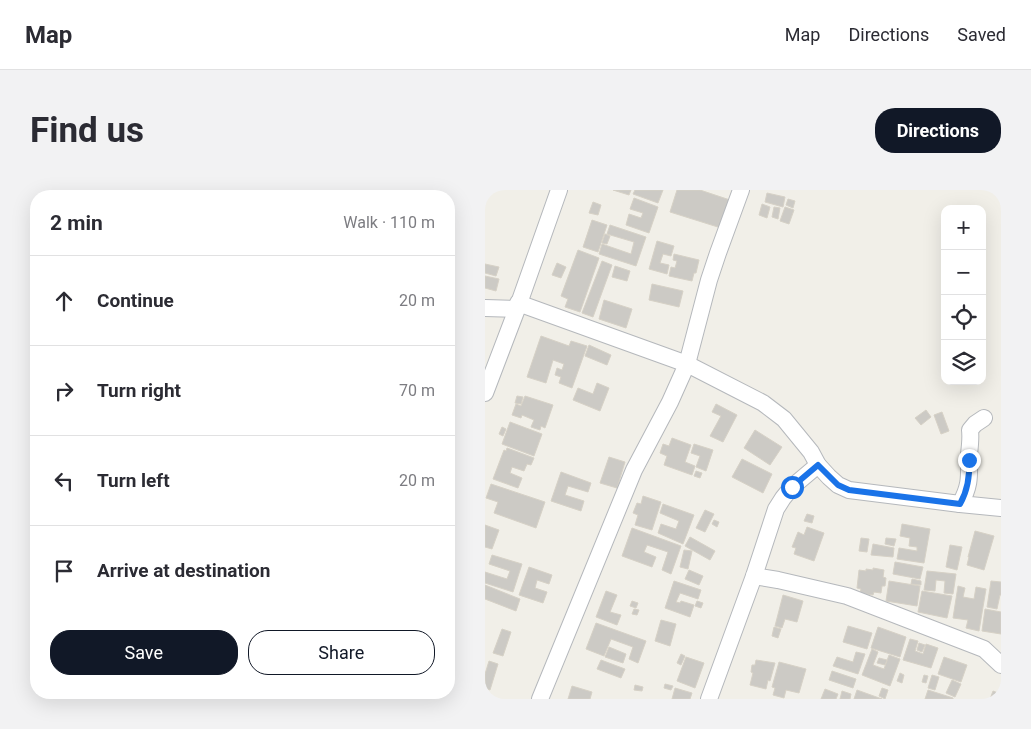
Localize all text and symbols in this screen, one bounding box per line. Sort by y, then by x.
text: Map [25,21,72,49]
text: Map [785,24,820,45]
text: Directions [848,24,929,45]
text: Saved [957,24,1006,45]
button: Directions [875,108,1001,153]
text: Find us [30,110,144,151]
map controls [941,205,986,385]
button: + [941,205,986,250]
text: 2 min [50,211,103,235]
text: Walk · 110 m [343,213,435,232]
button: − [941,250,986,295]
icon: ahead [50,287,78,315]
text: Continue [97,289,174,312]
text: 20 m [399,291,435,310]
button: locate [941,295,986,340]
button: layers [941,340,986,385]
icon: right [50,377,78,405]
text: Turn right [97,379,181,402]
text: 70 m [399,381,435,400]
route end [958,449,981,472]
icon: left [50,467,78,495]
text: Turn left [97,469,170,492]
text: 20 m [399,471,435,490]
route start [781,476,804,499]
icon: arrive [50,557,78,585]
text: Arrive at destination [97,559,270,582]
button: Save [50,630,238,675]
button: Share [248,630,435,675]

